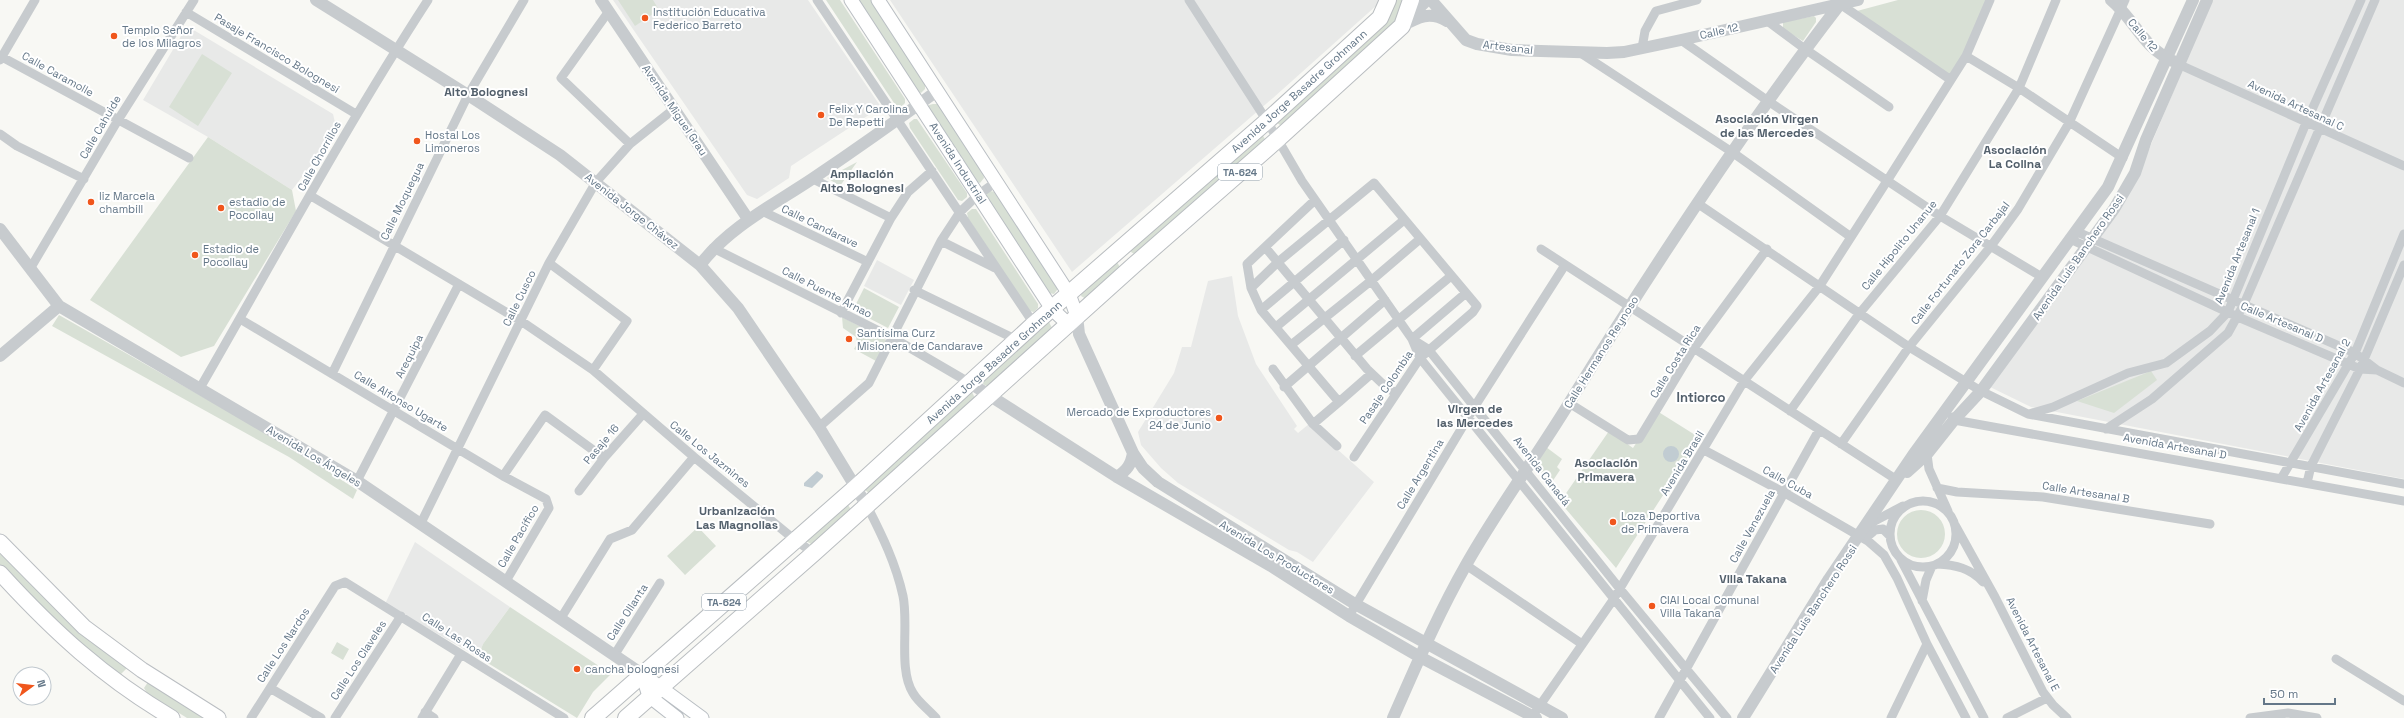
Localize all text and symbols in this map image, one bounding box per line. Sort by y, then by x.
place label: Institución Educativa Federico Barreto [653,5,766,32]
street label: Pasaje Francisco Bolognesi [212,10,342,96]
marker: Institución Educativa Federico Barreto [640,13,650,23]
street label: Calle 12 [2125,15,2161,55]
street label: Calle 12 [1698,20,1740,42]
place label: Templo Señor de los Milagros [122,23,201,50]
street label: Avenida Jorge Basadre Grohmann [1228,26,1370,156]
marker: Templo Señor de los Milagros [109,31,119,41]
street label: Artesanal [1482,37,1534,57]
street label: Calle Caramolle [20,48,96,100]
street label: Avenida Miguel Grau [639,62,711,158]
street label: Avenida Artesanal C [2246,77,2346,133]
district label: Alto Bolognesi [444,84,528,100]
street label: Calle Cahuide [76,93,124,161]
place label: Felix Y Carolina De Repetti [829,102,909,129]
marker: Felix Y Carolina De Repetti [816,110,826,120]
district label: Asociación Virgen de las Mercedes [1715,111,1819,141]
street label: Calle Chorrillos [294,118,344,193]
street label: Avenida Industrial [926,120,990,206]
place label: Hostal Los Limoneros [425,128,480,155]
marker: Hostal Los Limoneros [412,136,422,146]
district label: Asociación La Colina [1983,142,2047,172]
street label: Calle Moquegua [377,159,427,242]
road number: TA-624 [1218,164,1262,180]
district label: Ampliación Alto Bolognesi [820,166,904,196]
street label: Avenida Jorge Chávez [582,170,682,252]
place label: liz Marcela chambill [99,189,156,216]
street label: Avenida Luis Banchero Rossi [2029,191,2127,323]
place label: estadio de Pocollay [229,195,285,222]
marker: liz Marcela chambill [86,197,96,207]
street label: Calle Hipolito Unanue [1858,197,1940,293]
street label: Calle Fortunato Zora Carbajal [1907,199,2013,327]
street label: Calle Candarave [779,201,861,251]
marker: estadio de Pocollay [216,203,226,213]
street label: Avenida Artesanal 1 [2211,206,2263,306]
place label: Estadio de Pocollay [203,242,259,269]
marker: Estadio de Pocollay [190,250,200,260]
street label: Calle Puente Arnao [780,263,875,321]
street label: Calle Cusco [499,267,539,329]
street label: Calle Hermanos Reynoso [1561,293,1642,411]
street label: Avenida Jorge Basadre Grohmann [923,297,1065,427]
street label: Calle Artesanal D [2239,298,2325,346]
street label: Calle Costa Rica [1647,321,1704,400]
place label: Santísima Curz Misionera de Candarave [857,326,983,353]
street label: Arequipa [392,331,426,380]
marker: Santísima Curz Misionera de Candarave [844,334,854,344]
street label: Avenida Artesanal 2 [2291,336,2354,434]
street label: Pasaje Colombia [1356,347,1416,426]
street label: Calle Alfonso Ugarte [351,367,451,435]
district label: Intiorco [1676,389,1726,406]
district label: Virgen de las Mercedes [1437,401,1513,431]
place label: Mercado de Exproductores 24 de Junio [1066,405,1211,432]
marker: Mercado de Exproductores 24 de Junio [1214,413,1224,423]
street label: Calle Los Jazmines [667,417,753,491]
street label: Pasaje 16 [580,421,622,467]
street label: Avenida Los Ángeles [264,422,364,490]
street label: Avenida Brasil [1657,428,1707,498]
street label: Avenida Artesanal D [2122,430,2228,462]
street label: Avenida Canadá [1511,433,1574,509]
street label: Calle Argentina [1393,436,1447,512]
district label: Asociación Primavera [1574,455,1638,485]
street label: Calle Cuba [1760,462,1816,502]
street label: Calle Artesanal B [2041,478,2131,506]
street label: Calle Venezuela [1726,486,1778,565]
street label: Calle Pacífico [494,502,542,570]
district label: Urbanización Las Magnolias [696,503,778,533]
place label: Loza Deportiva de Primavera [1621,509,1701,536]
street label: Avenida Los Productores [1217,517,1337,597]
marker: Loza Deportiva de Primavera [1608,517,1618,527]
street label: Avenida Luis Banchero Rossi [1766,542,1860,676]
district label: Villa Takana [1719,571,1787,587]
street label: Calle Ollanta [603,580,651,643]
place label: CIAI Local Comunal Villa Takana [1660,593,1759,620]
road number: TA-624 [702,594,746,610]
street label: Avenida Artesanal E [2003,595,2063,693]
marker: CIAI Local Comunal Villa Takana [1647,601,1657,611]
street label: Calle Los Nardos [254,605,313,685]
street label: Calle Las Rosas [419,609,495,665]
street label: Calle Los Claveles [327,617,389,703]
place label: cancha bolognesi [585,662,680,676]
marker: cancha bolognesi [572,664,582,674]
north arrow [12,666,52,706]
text: N [34,678,49,689]
scale bar [2264,680,2335,706]
text: 50 m [2270,686,2298,702]

